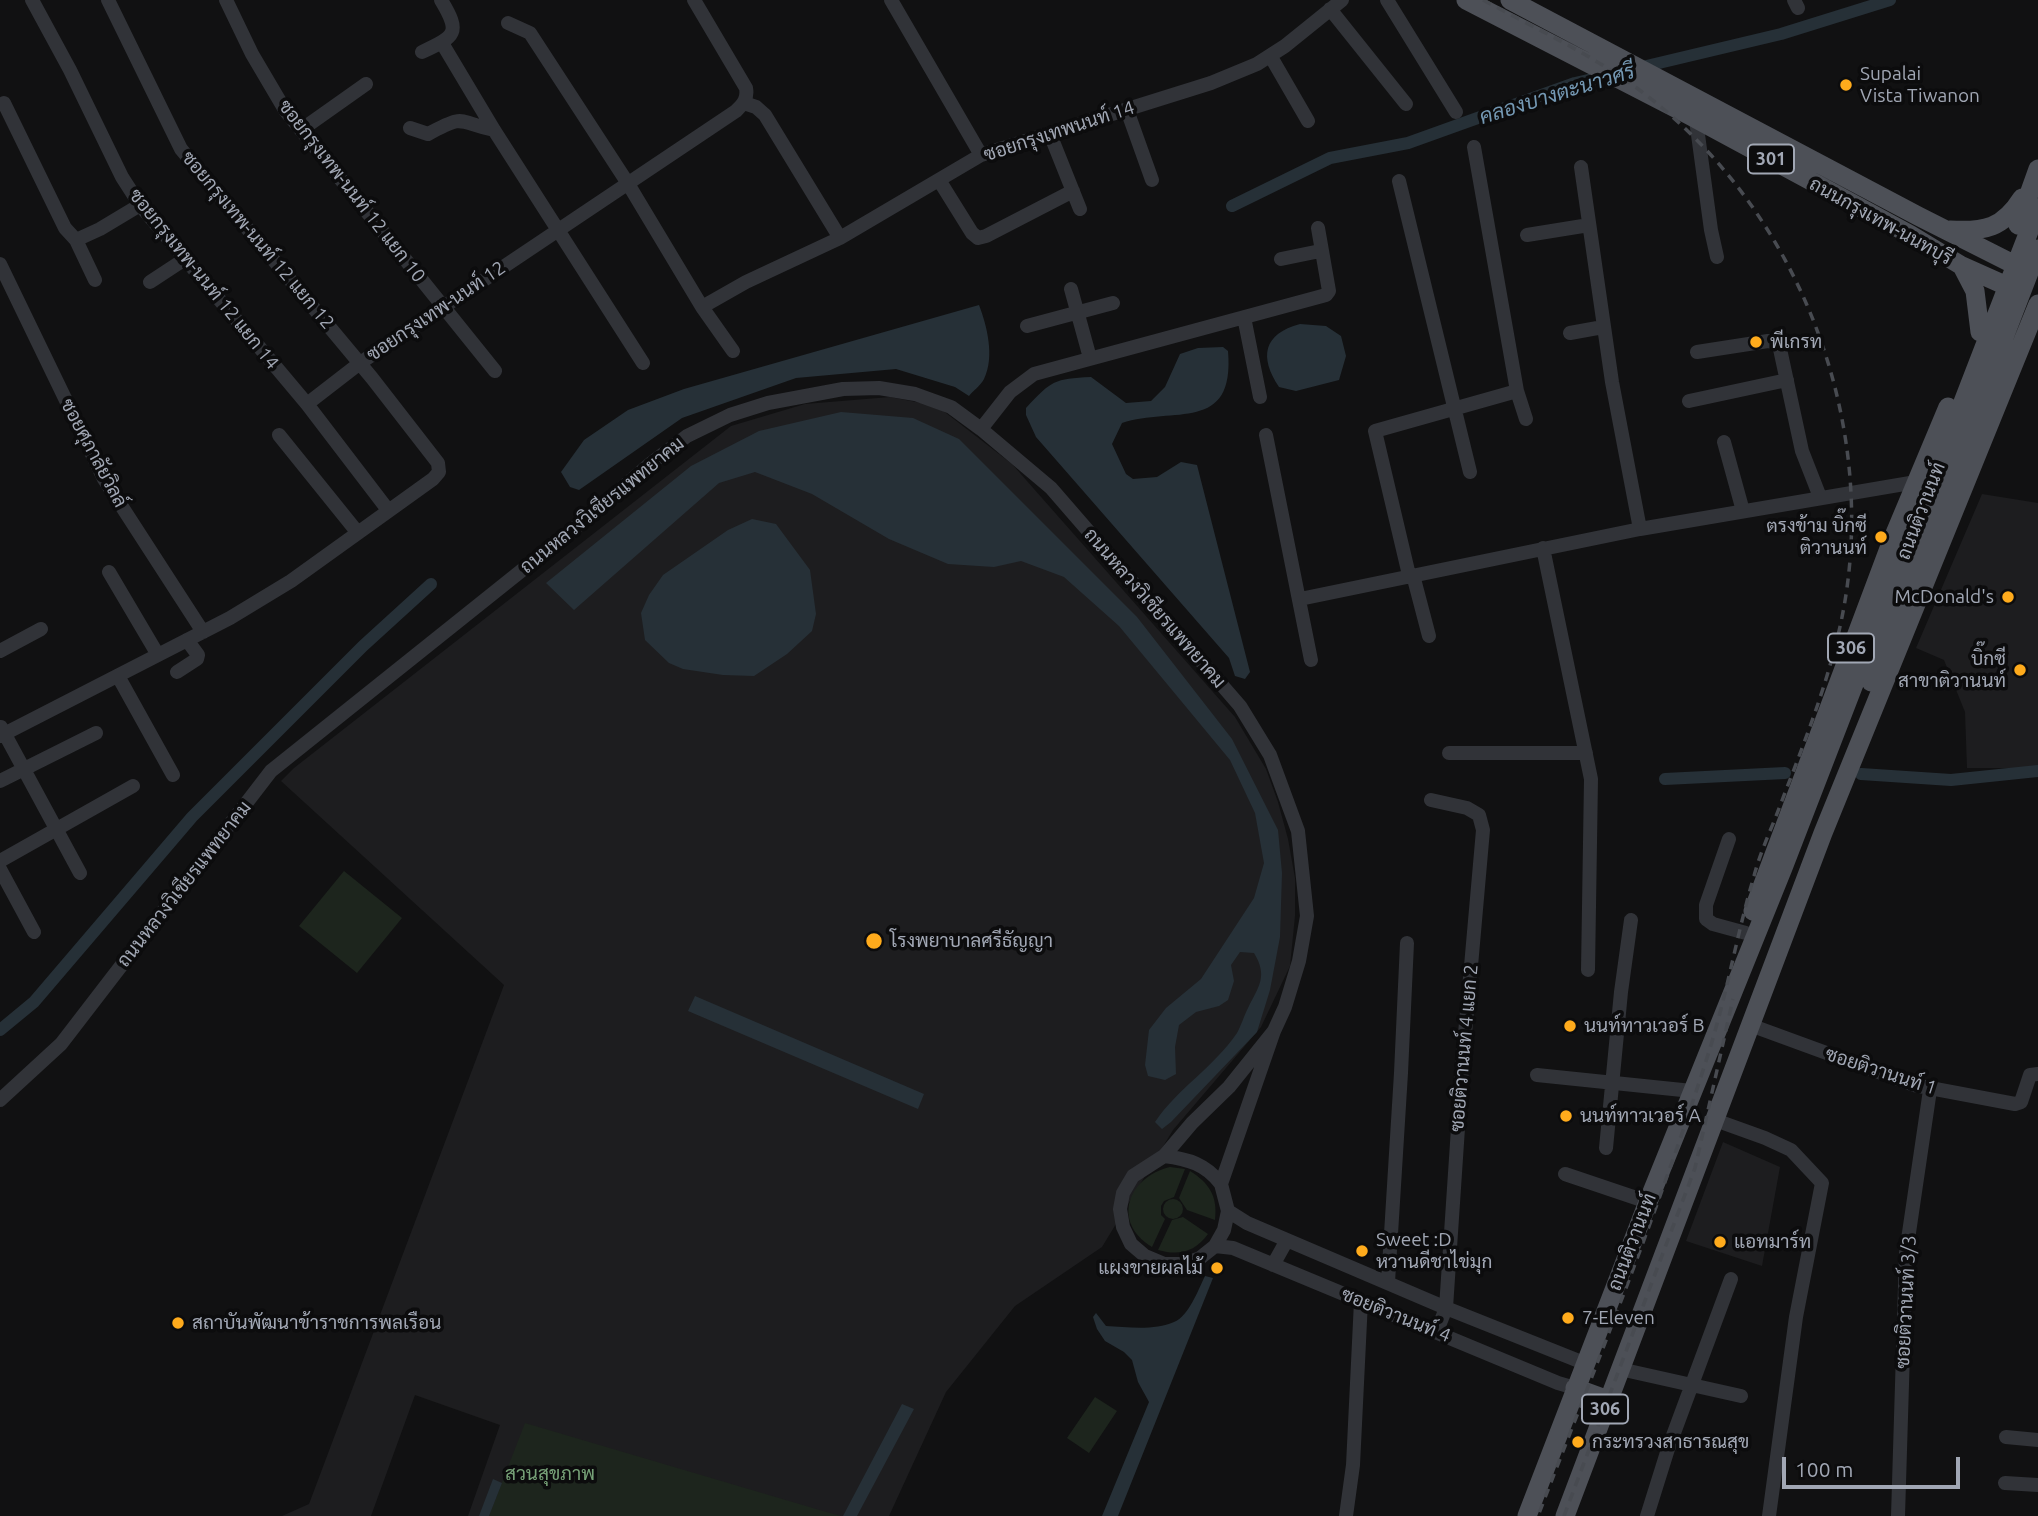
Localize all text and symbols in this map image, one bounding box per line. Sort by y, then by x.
water label: คลองบางตะนาวศรี [1476,58,1638,130]
place label: Supalai Vista Tiwanon [1860,63,1980,107]
marker: Supalai Vista Tiwanon [1838,77,1854,93]
street label: ซอยกรุงเทพ-นนท์ 12 แยก 10 [274,95,430,287]
street label: ซอยกรุงเทพนนท์ 14 [981,96,1137,166]
road number: 301 [1748,144,1794,174]
street label: ซอยกรุงเทพ-นนท์ 12 แยก 12 [177,146,339,334]
street label: ถนนกรุงเทพ-นนทบุรี [1806,172,1956,270]
street label: ซอยกรุงเทพ-นนท์ 12 แยก 14 [124,184,284,374]
street label: ซอยกรุงเทพ-นนท์ 12 [362,256,510,366]
place label: พีเกรท [1770,331,1822,353]
marker: พีเกรท [1748,334,1764,350]
street label: ซอยศุภาลัยวิลล์ [56,395,132,511]
street label: ถนนหลวงวิเชียรแพทยาคม [515,432,689,578]
street label: ถนนติวานนท์ [1892,459,1950,563]
place label: ตรงข้าม บิ๊กซี ติวานนท์ [1766,515,1867,559]
street label: ถนนหลวงวิเชียรแพทยาคม [1079,523,1231,693]
marker: ตรงข้าม บิ๊กซี ติวานนท์ [1873,529,1889,545]
place label: McDonald's [1895,586,1994,608]
marker: McDonald's [2000,589,2016,605]
road number: 306 [1828,634,1874,662]
place label: บิ๊กซี สาขาติวานนท์ [1898,648,2006,692]
marker: บิ๊กซี สาขาติวานนท์ [2012,662,2028,678]
street label: ถนนหลวงวิเชียรแพทยาคม [112,796,256,972]
place label: โรงพยาบาลศรีธัญญา [890,930,1053,952]
marker: โรงพยาบาลศรีธัญญา [864,931,884,951]
street label: ซอยติวานนท์ 4 แยก 2 [1445,963,1483,1133]
place label: นนท์ทาวเวอร์ B [1584,1015,1704,1037]
marker: นนท์ทาวเวอร์ B [1562,1018,1578,1034]
street label: ซอยติวานนท์ 1 [1822,1042,1940,1100]
place label: นนท์ทาวเวอร์ A [1580,1105,1701,1127]
marker: นนท์ทาวเวอร์ A [1558,1108,1574,1124]
street label: ถนนติวานนท์ [1603,1190,1661,1294]
place label: Sweet :D หวานดีชาไข่มุก [1376,1229,1492,1273]
place label: แอทมาร์ท [1734,1231,1811,1253]
marker: แอทมาร์ท [1712,1234,1728,1250]
street label: ซอยติวานนท์ 3/3 [1891,1235,1921,1369]
marker: Sweet :D หวานดีชาไข่มุก [1354,1243,1370,1259]
place label: แผงขายผลไม้ [1098,1257,1203,1279]
marker: แผงขายผลไม้ [1209,1260,1225,1276]
street label: ซอยติวานนท์ 4 [1338,1283,1454,1347]
place label: 7-Eleven [1582,1307,1655,1329]
marker: 7-Eleven [1560,1310,1576,1326]
place label: สถาบันพัฒนาข้าราชการพลเรือน [192,1312,441,1334]
marker: สถาบันพัฒนาข้าราชการพลเรือน [170,1315,186,1331]
road number: 306 [1582,1394,1628,1424]
place label: กระทรวงสาธารณสุข [1592,1431,1749,1453]
marker: กระทรวงสาธารณสุข [1570,1434,1586,1450]
scale bar [1786,1442,1965,1486]
text: 100 m [1795,1457,1853,1481]
park label: สวนสุขภาพ [505,1463,595,1485]

